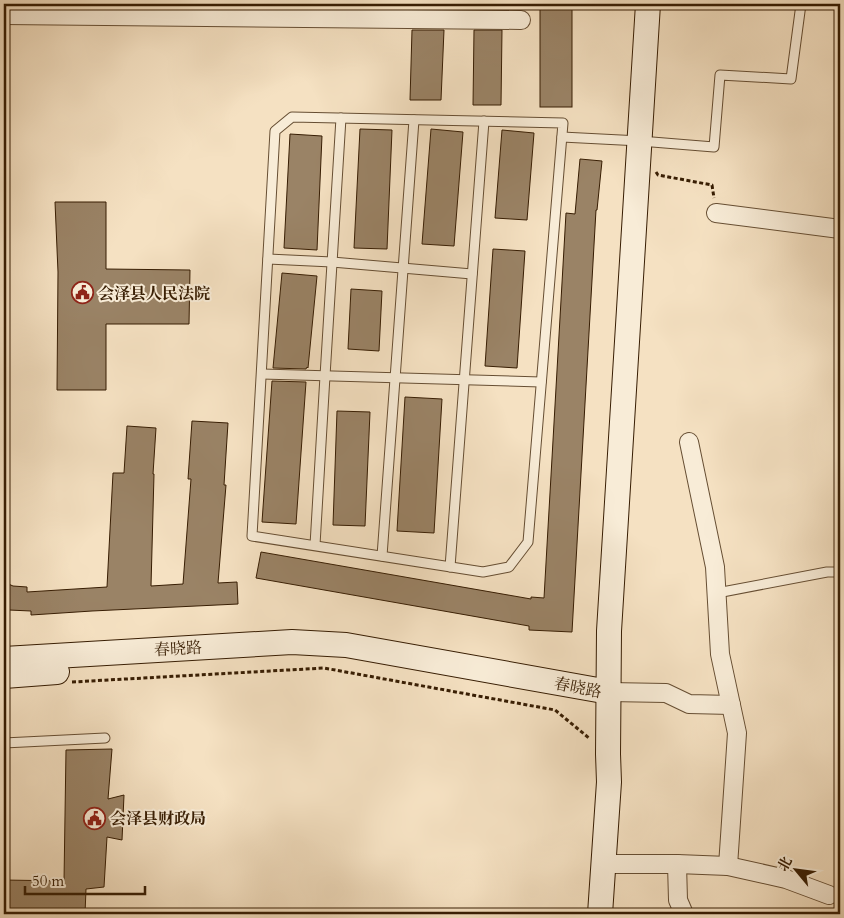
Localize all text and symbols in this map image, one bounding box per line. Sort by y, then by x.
public building icon: 会泽县人民法院 [70,281,94,305]
place label: 会泽县人民法院 [98,283,210,305]
street label: 春晓路 [154,637,203,661]
street label: 春晓路 [552,673,603,703]
public building icon: 会泽县财政局 [82,806,106,830]
place label: 会泽县财政局 [110,808,206,830]
north arrow [772,846,822,896]
text: 北 [773,853,797,875]
scale bar [25,863,145,895]
text: 50 m [32,871,64,891]

